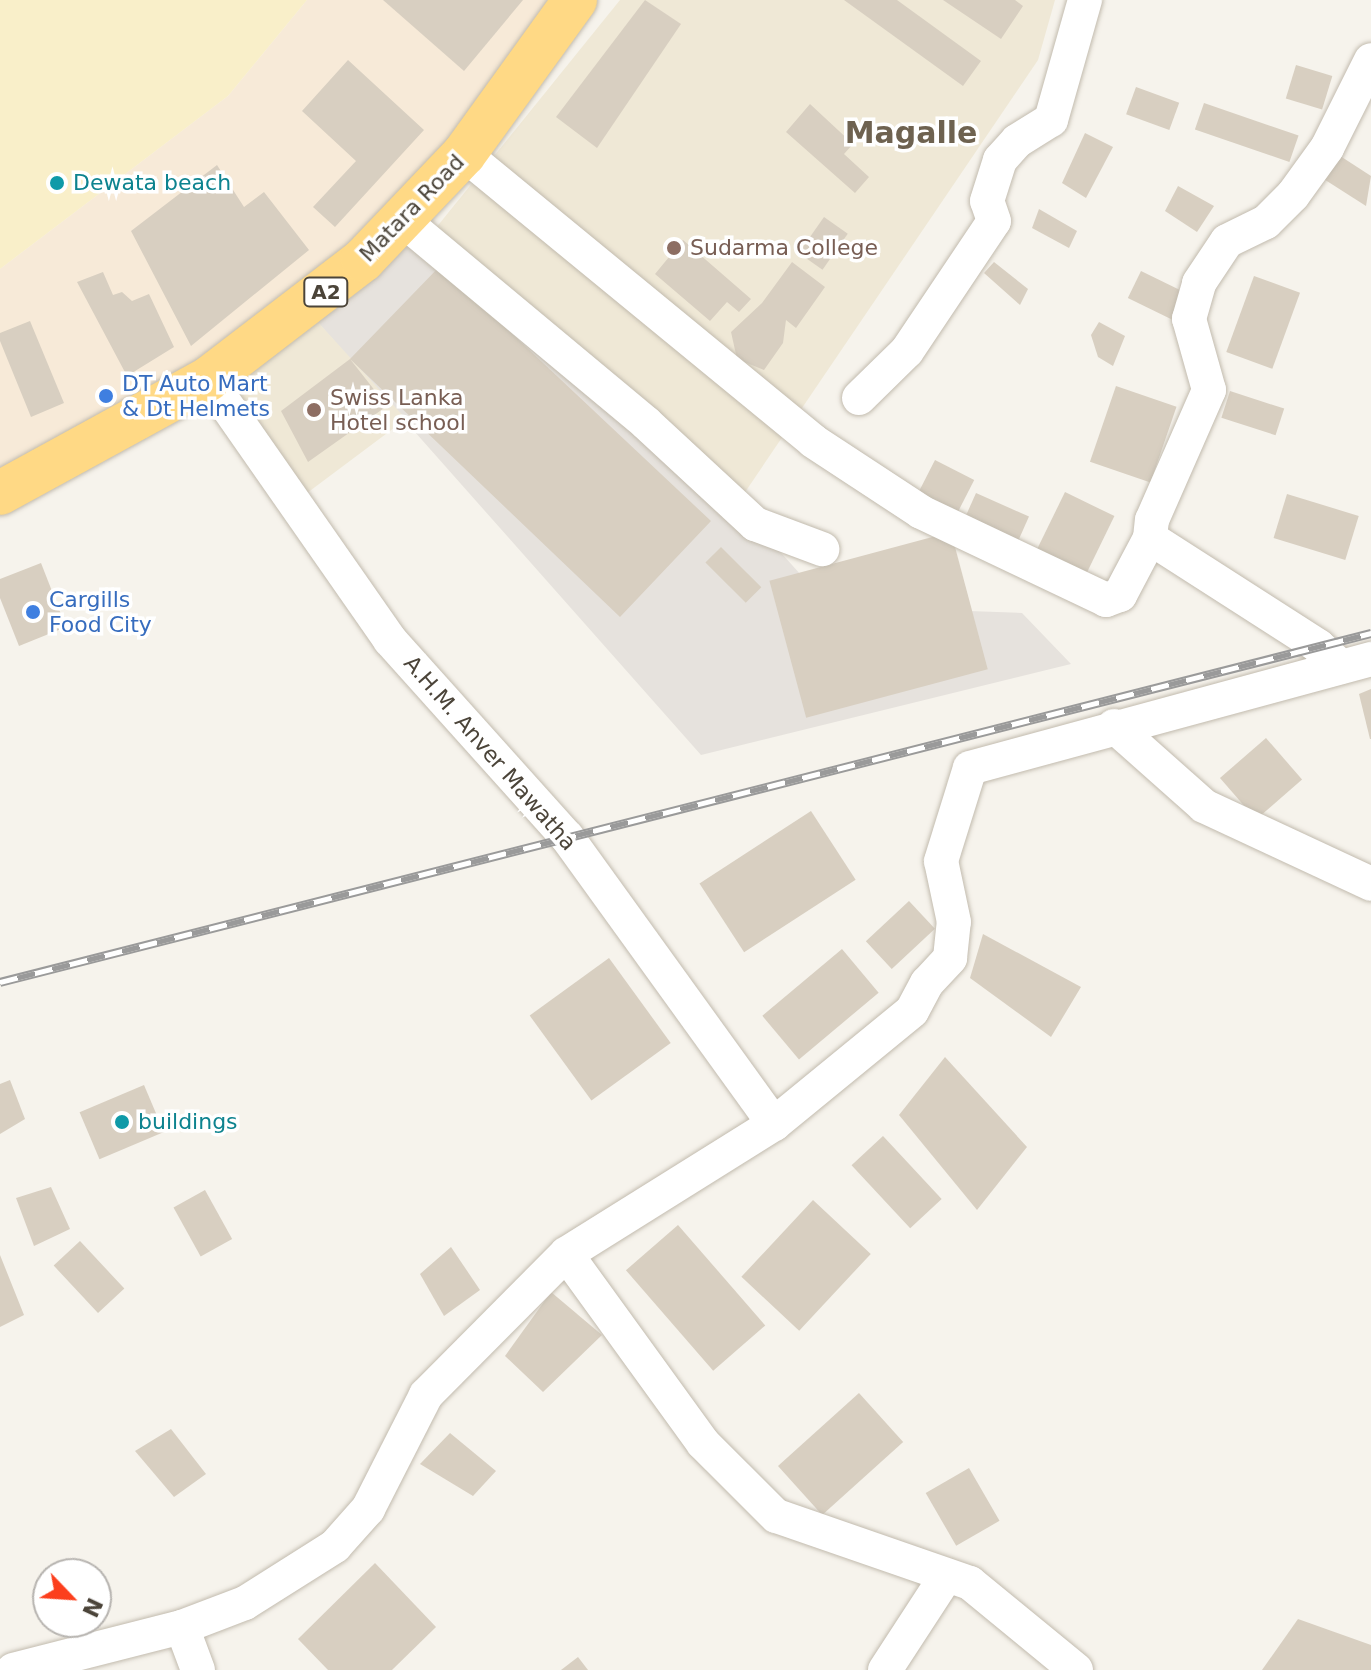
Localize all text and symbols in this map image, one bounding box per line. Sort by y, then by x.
district label: Magalle [845,115,977,151]
street label: Matara Road [354,149,470,267]
place label: Dewata beach [73,170,231,196]
marker: Dewata beach [48,174,66,192]
place label: Sudarma College [690,235,878,261]
marker: Sudarma College [665,239,683,257]
road number: A2 [302,276,350,308]
place label: DT Auto Mart & Dt Helmets [122,370,270,422]
place label: Swiss Lanka Hotel school [330,384,466,436]
marker: DT Auto Mart & Dt Helmets [97,387,115,405]
marker: Swiss Lanka Hotel school [305,401,323,419]
place label: Cargills Food City [49,586,152,638]
marker: Cargills Food City [24,603,42,621]
street label: A.H.M. Anver Mawatha [398,650,582,856]
place label: buildings [138,1109,238,1135]
marker: buildings [113,1113,131,1131]
north arrow [32,1558,112,1638]
text: N [77,1594,108,1621]

